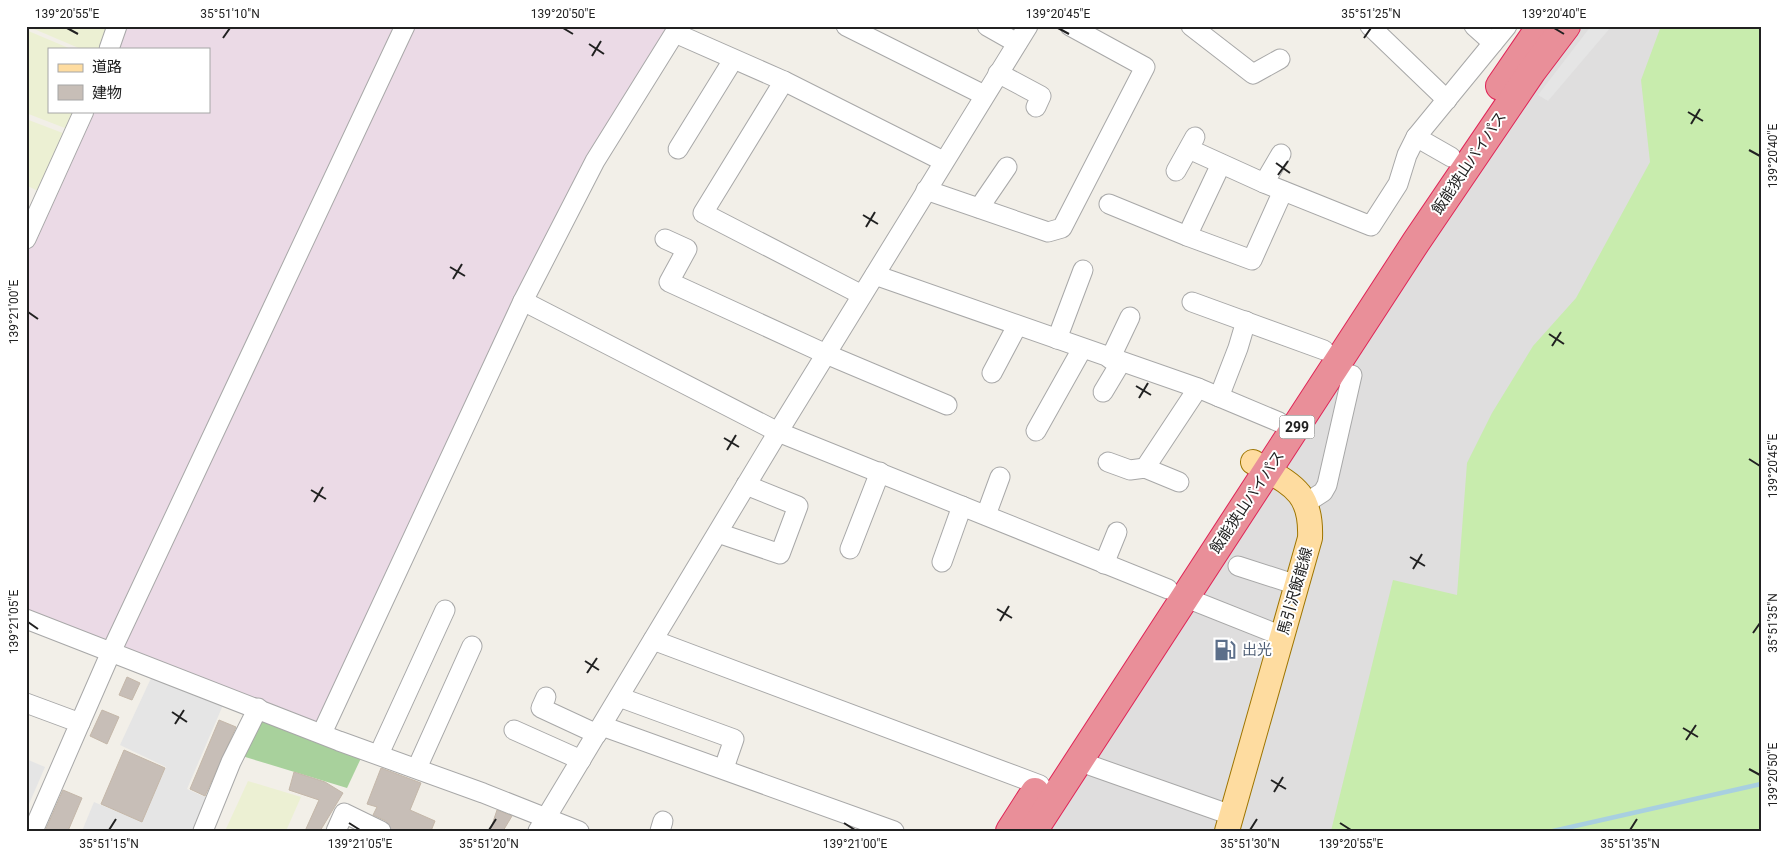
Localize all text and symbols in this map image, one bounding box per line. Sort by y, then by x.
text: 139°20'55"E [35,7,99,21]
text: 35°51'10"N [200,7,260,21]
text: 139°20'50"E [531,7,595,21]
text: 139°20'45"E [1026,7,1090,21]
text: 35°51'25"N [1341,7,1401,21]
text: 139°20'40"E [1522,7,1586,21]
legend [48,48,210,112]
text: 道路 [92,58,122,76]
text: 建物 [92,84,122,102]
street label: 飯能狭山バイパス [1428,108,1510,218]
text: 139°20'40"E [1766,124,1780,188]
text: 139°21'00"E [7,280,21,344]
road number: 299 [1280,416,1314,438]
text: 139°20'45"E [1766,434,1780,498]
street label: 飯能狭山バイパス [1206,447,1288,557]
street label: 馬引沢飯能線 [1274,545,1316,637]
text: 139°21'05"E [7,590,21,654]
text: 35°51'35"N [1766,593,1780,653]
fuel station icon: 出光 [1212,637,1238,663]
place label: 出光 [1242,641,1272,659]
text: 139°20'50"E [1766,743,1780,807]
text: 35°51'15"N [79,837,139,851]
text: 139°21'05"E [328,837,392,851]
text: 35°51'20"N [459,837,519,851]
text: 139°21'00"E [823,837,887,851]
text: 35°51'30"N [1220,837,1280,851]
text: 139°20'55"E [1319,837,1383,851]
text: 35°51'35"N [1600,837,1660,851]

